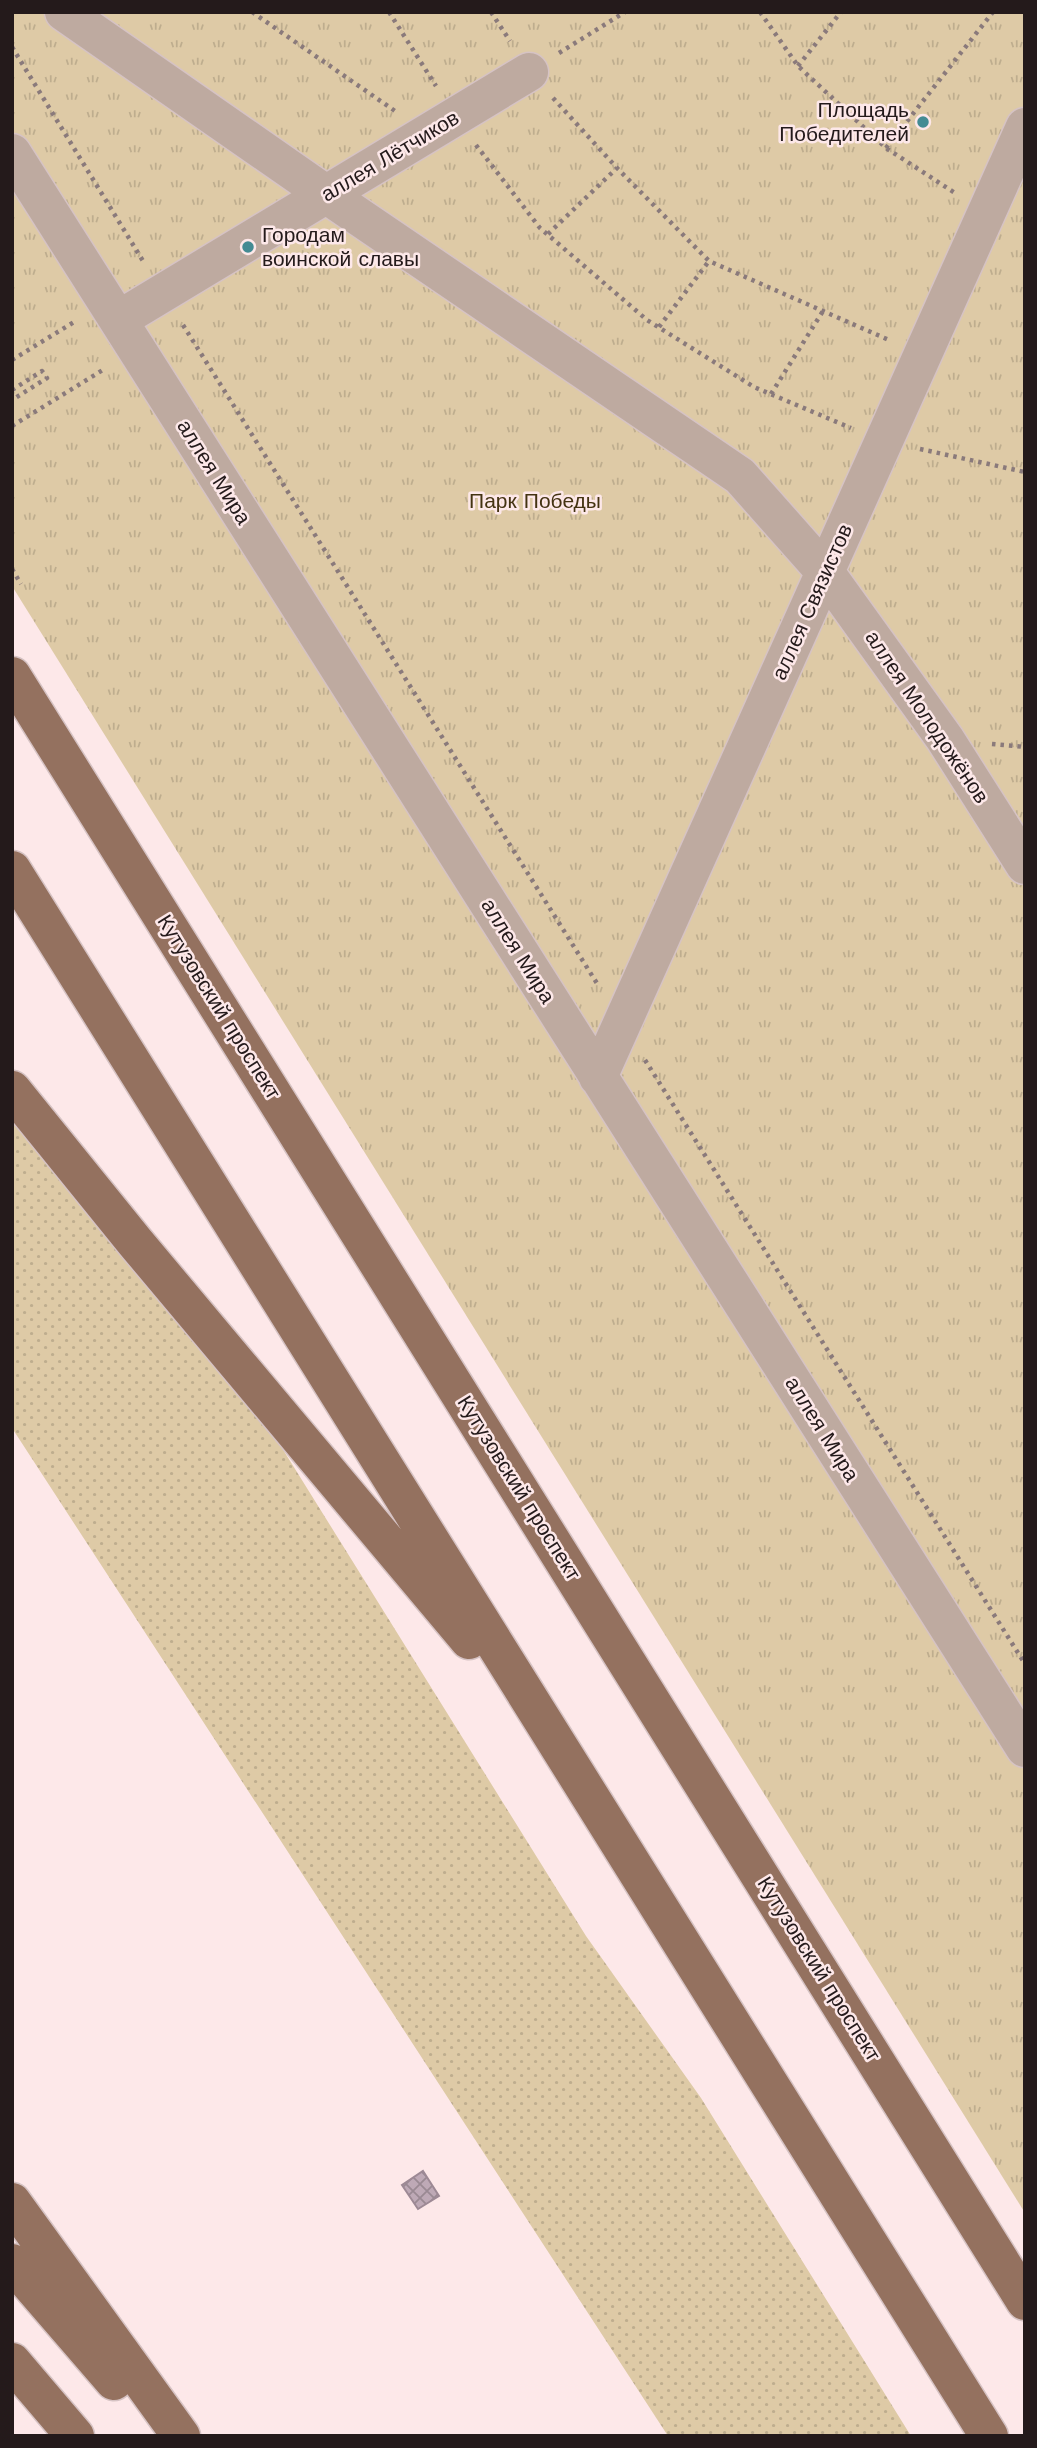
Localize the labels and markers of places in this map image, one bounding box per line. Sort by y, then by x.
place label: Площадь Победителей [779,97,909,146]
marker: Площадь Победителей [915,114,931,130]
place label: Городам воинской славы [262,222,419,271]
marker: Городам воинской славы [240,239,256,255]

